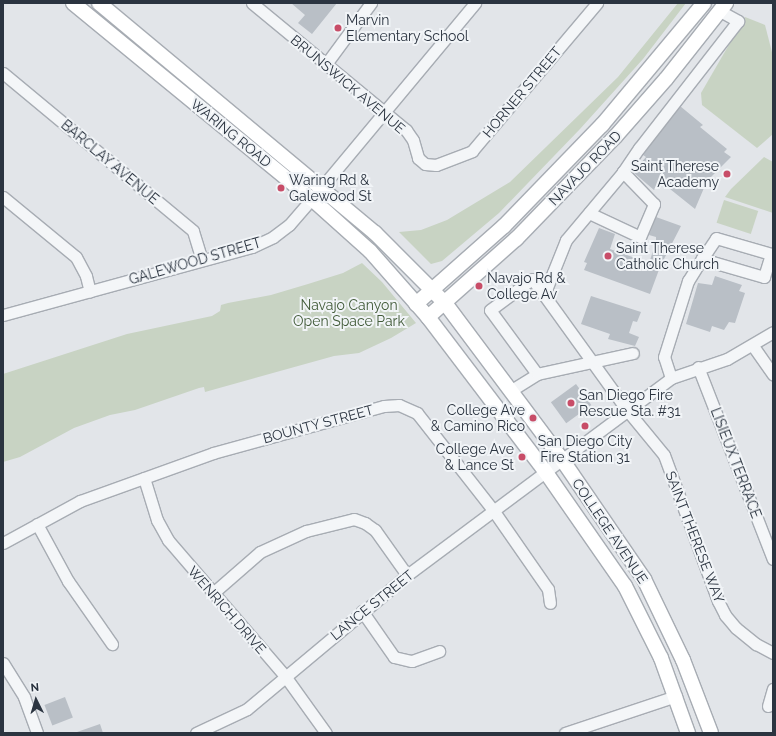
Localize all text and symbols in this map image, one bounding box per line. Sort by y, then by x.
place label: Marvin Elementary School [346,12,469,44]
marker: Marvin Elementary School [333,23,343,33]
street label: BRUNSWICK AVENUE [287,31,409,137]
street label: HORNER STREET [479,43,565,141]
street label: WARING ROAD [187,95,275,171]
street label: BARCLAY AVENUE [57,116,163,208]
street label: NAVAJO ROAD [545,127,625,209]
place label: Saint Therese Academy [631,158,719,190]
marker: Saint Therese Academy [722,169,732,179]
place label: Waring Rd & Galewood St [289,172,372,204]
marker: Waring Rd & Galewood St [276,183,286,193]
street label: GALEWOOD STREET [127,234,263,288]
place label: Saint Therese Catholic Church [616,240,719,272]
marker: Saint Therese Catholic Church [603,251,613,261]
place label: Navajo Rd & College Av [487,270,566,302]
marker: Navajo Rd & College Av [474,281,484,291]
park label: Navajo Canyon Open Space Park [293,297,405,330]
place label: San Diego Fire Rescue Sta. #31 [579,387,681,420]
marker: San Diego Fire Rescue Sta. #31 [566,398,576,408]
street label: BOUNTY STREET [261,401,375,447]
place label: College Ave & Camino Rico [431,402,525,434]
street label: LISIEUX TERRACE [707,405,765,521]
marker: College Ave & Camino Rico [528,413,538,423]
marker: San Diego City Fire Station 31 [580,421,590,431]
place label: San Diego City Fire Station 31 [538,433,632,466]
place label: College Ave & Lance St [435,441,514,474]
marker: College Ave & Lance St [517,452,527,462]
street label: SAINT THERESE WAY [662,468,728,606]
street label: COLLEGE AVENUE [569,475,651,587]
street label: WENRICH DRIVE [184,563,270,657]
street label: LANCE STREET [327,566,417,644]
north arrow [16,680,56,720]
text: N [30,681,40,694]

